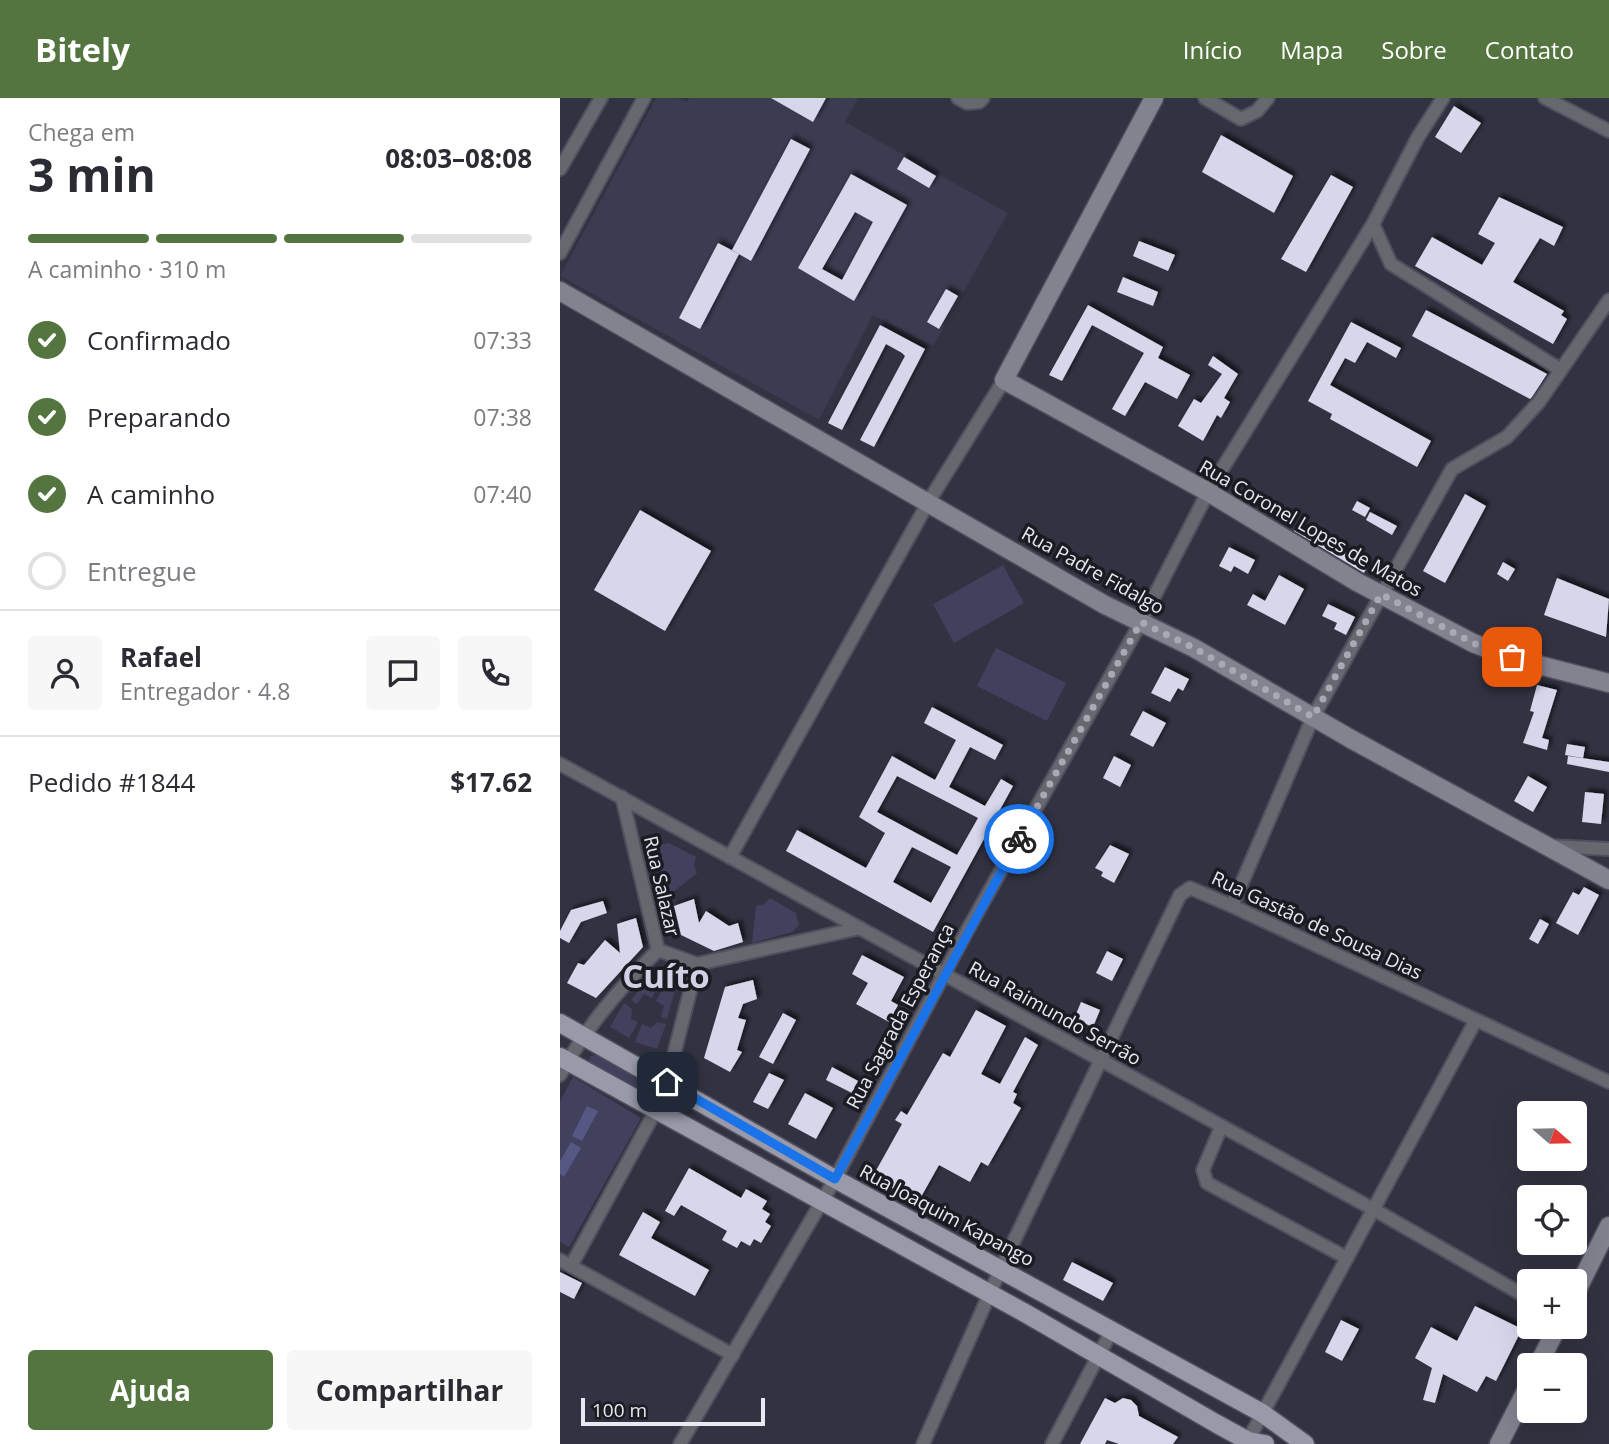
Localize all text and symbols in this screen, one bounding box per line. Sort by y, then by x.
text: Bitely [35,27,130,72]
text: Início [1183,33,1242,66]
text: Mapa [1280,33,1343,66]
text: Sobre [1381,33,1447,66]
text: Contato [1485,33,1574,66]
text: Chega em [28,116,135,148]
text: 08:03–08:08 [385,140,532,176]
text: 3 min [28,143,156,205]
text: A caminho · 310 m [28,253,226,285]
icon: check [28,321,66,359]
text: Confirmado [87,322,231,358]
text: 07:33 [473,324,532,356]
icon: check [28,398,66,436]
text: Preparando [87,399,231,435]
text: 07:38 [473,401,532,433]
street label: Rua Coronel Lopes de Matos [1195,453,1427,603]
icon: check [28,475,66,513]
text: A caminho [87,476,215,512]
text: 07:40 [473,478,532,510]
street label: Rua Padre Fidalgo [1017,520,1169,620]
text: Entregue [87,553,197,589]
pin [1482,627,1542,687]
button: person [28,636,102,710]
button: chat [366,636,440,710]
button: phone [458,636,532,710]
icon: bag [1493,638,1531,676]
text: Rafael [120,639,202,675]
text: Entregador · 4.8 [120,675,290,707]
text: Pedido #1844 [28,764,195,800]
text: $17.62 [450,764,532,800]
courier [984,804,1054,874]
icon: bike [1000,820,1038,858]
street label: Rua Salazar [638,833,686,939]
street label: Rua Gastão de Sousa Dias [1208,865,1426,985]
street label: Rua Sagrada Esperança [840,918,960,1114]
district label: Cuíto [622,953,710,998]
street label: Rua Raimundo Serrão [964,955,1146,1071]
pin [637,1052,697,1112]
icon: home [648,1063,686,1101]
north arrow [1517,1101,1587,1171]
map controls [1517,1101,1587,1423]
street label: Rua Joaquim Kapango [855,1158,1039,1272]
button: locate [1517,1185,1587,1255]
button: + [1517,1269,1587,1339]
button: Ajuda [28,1350,273,1430]
button: Compartilhar [287,1350,532,1430]
button: − [1517,1353,1587,1423]
scale bar [581,1395,765,1427]
text: 100 m [592,1397,647,1423]

